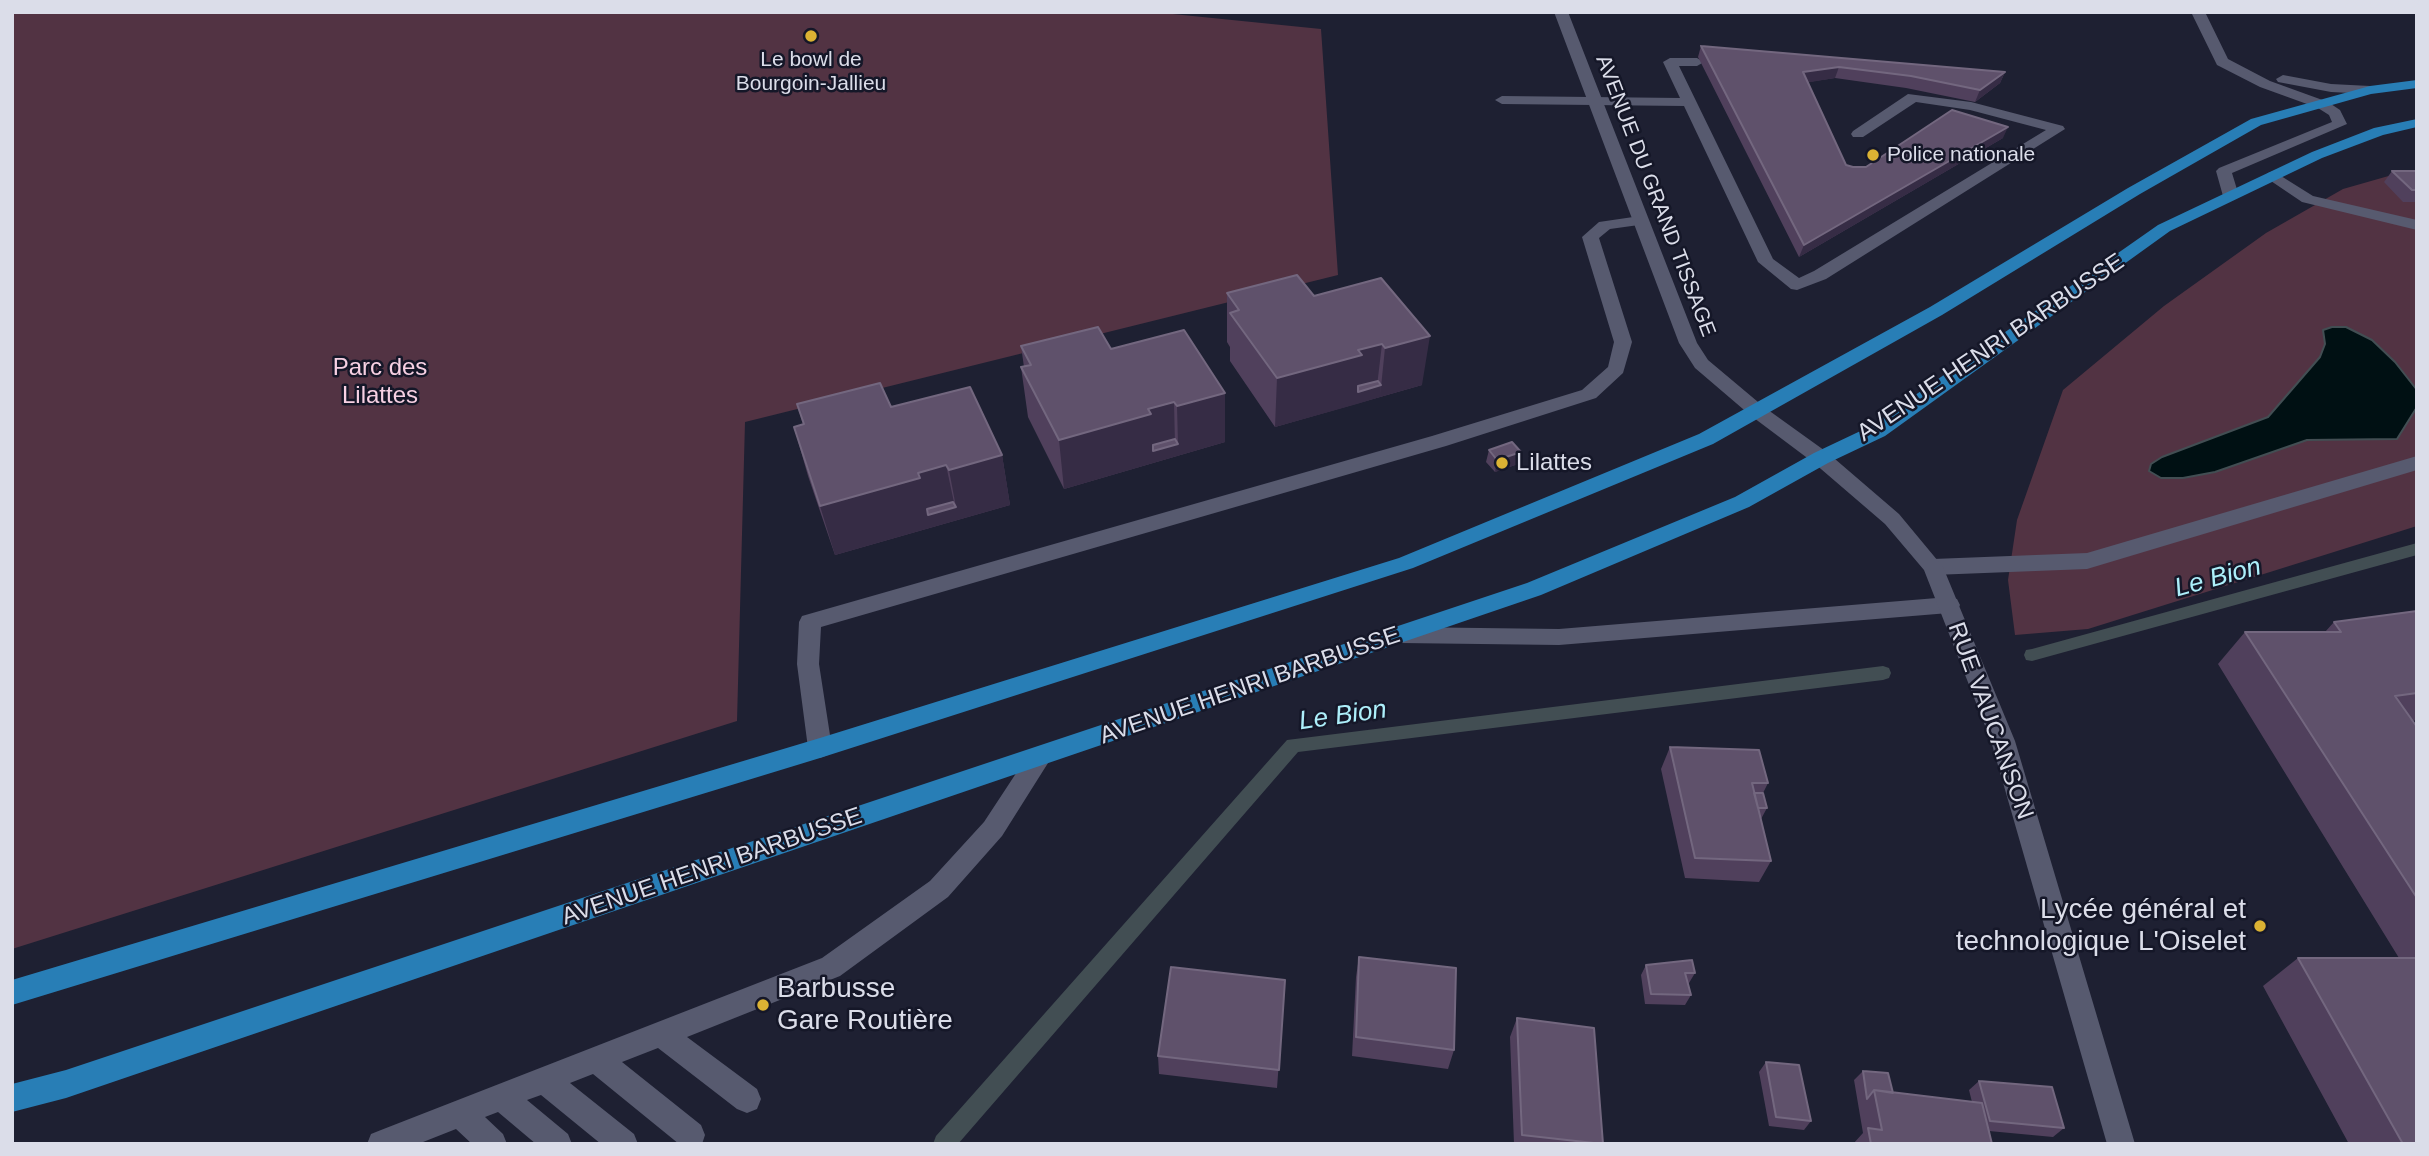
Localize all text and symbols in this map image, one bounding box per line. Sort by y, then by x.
marker: Le bowl de Bourgoin-Jallieu [803,28,819,44]
place label: Le bowl de Bourgoin-Jallieu [736,47,886,97]
street label: AVENUE DU GRAND TISSAGE [1590,52,1720,340]
place label: Police nationale [1887,142,2035,168]
marker: Police nationale [1865,147,1881,163]
street label: AVENUE HENRI BARBUSSE [1852,248,2130,448]
park label: Parc des Lilattes [333,354,427,410]
place label: Lilattes [1516,449,1592,477]
marker: Lilattes [1494,455,1510,471]
water label: Le Bion [2171,552,2265,604]
street label: RUE VAUCANSON [1941,619,2039,823]
street label: AVENUE HENRI BARBUSSE [1096,621,1404,751]
water label: Le Bion [1297,694,1389,738]
street label: AVENUE HENRI BARBUSSE [558,802,866,932]
place label: Lycée général et technologique L'Oiselet [1956,893,2246,959]
marker: Lycée général et technologique L'Oiselet [2252,918,2268,934]
place label: Barbusse Gare Routière [777,972,953,1038]
marker: Barbusse Gare Routière [755,997,771,1013]

